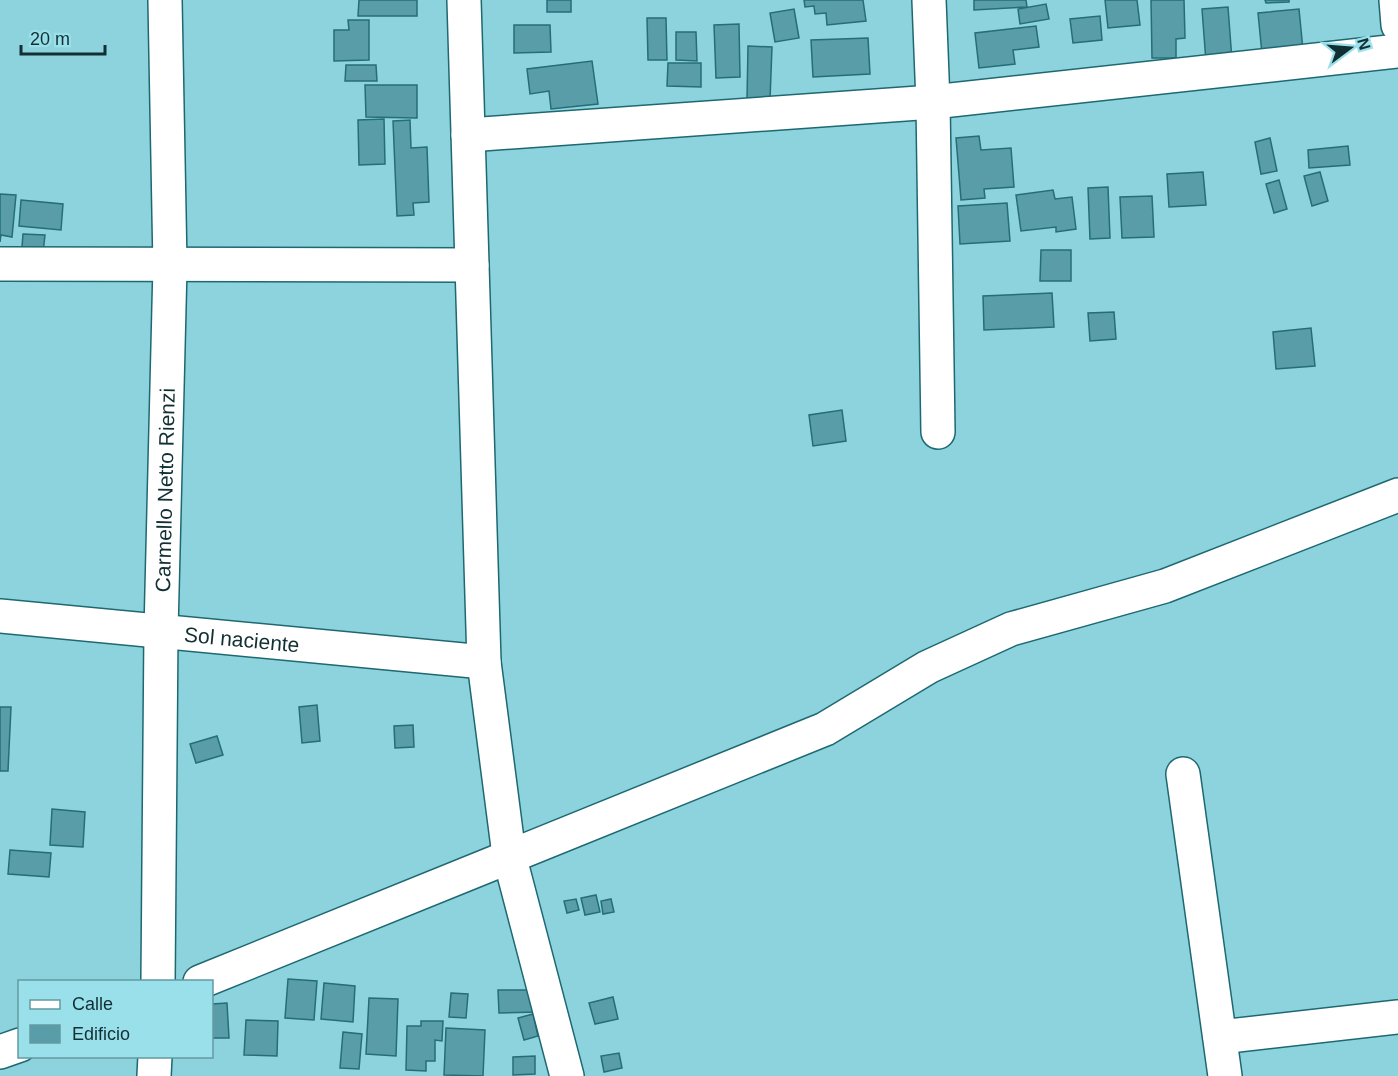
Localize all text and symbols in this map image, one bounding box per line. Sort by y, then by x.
scale bar [21,18,105,56]
north arrow [1320,18,1380,78]
text: 20 m [30,29,70,49]
text: N [1354,36,1374,52]
street label: Carmello Netto Rienzi [150,388,178,593]
street label: Sol naciente [183,622,301,656]
legend [18,980,213,1058]
text: Calle [72,994,113,1014]
text: Edificio [72,1024,130,1044]

